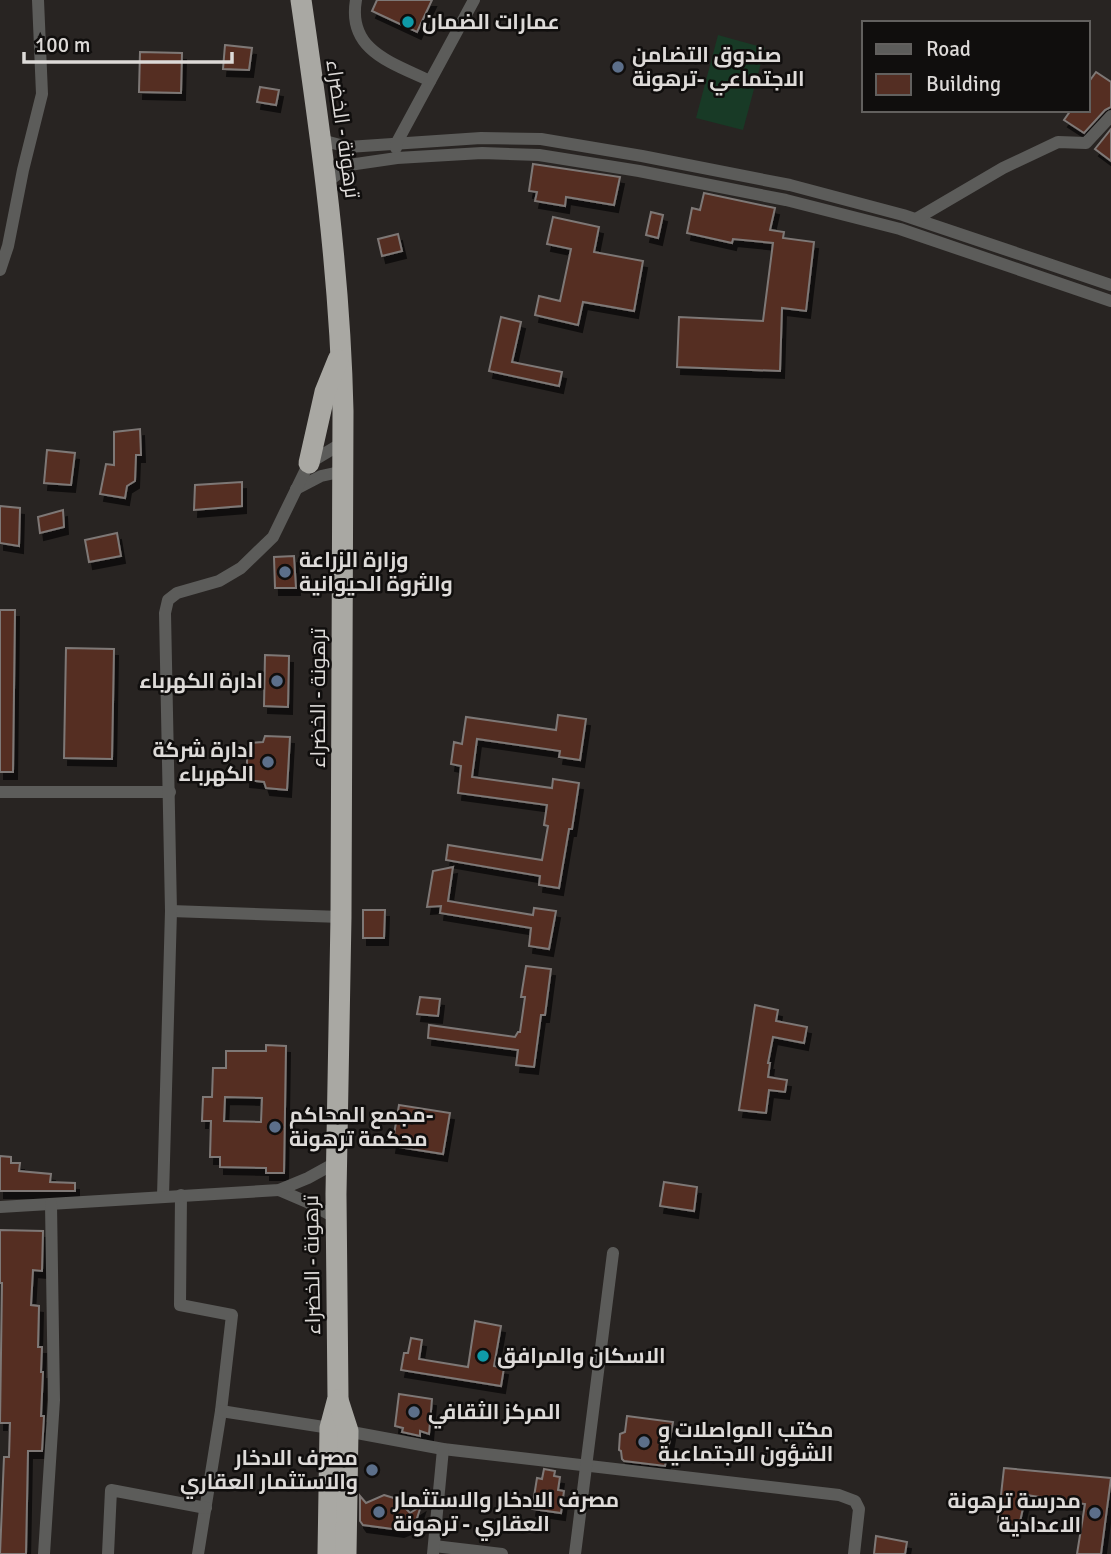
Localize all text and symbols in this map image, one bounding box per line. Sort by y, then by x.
place label: عمارات الضمان [422,9,560,35]
marker: عمارات الضمان [400,14,416,30]
scale bar [24,21,233,65]
legend [862,21,1090,112]
text: 100 m [35,32,90,58]
text: Road [926,36,971,62]
place label: صندوق التضامن الاجتماعي -ترهونة [632,42,805,96]
street label: ترهونة - الخضراء [320,58,366,200]
marker: صندوق التضامن الاجتماعي -ترهونة [610,59,626,75]
text: Building [926,71,1001,97]
place label: وزارة الزراعة والثروة الحيوانية [299,547,453,597]
marker: وزارة الزراعة والثروة الحيوانية [277,564,293,580]
street label: ترهونة - الخضراء [305,628,331,768]
place label: ادارة الكهرباء [139,668,263,694]
marker: ادارة الكهرباء [269,673,285,689]
place label: ادارة شركة الكهرباء [153,737,254,787]
marker: ادارة شركة الكهرباء [260,754,276,770]
place label: مجمع المحاكم- محكمة ترهونة [289,1102,434,1152]
marker: مجمع المحاكم- محكمة ترهونة [267,1119,283,1135]
street label: ترهونة - الخضراء [298,1195,326,1335]
place label: الاسكان والمرافق [497,1343,666,1369]
marker: الاسكان والمرافق [475,1348,491,1364]
place label: المركز الثقافي [428,1399,561,1429]
marker: المركز الثقافي [406,1404,422,1420]
place label: مكتب المواصلات و الشؤون الاجتماعية [658,1417,833,1467]
marker: مكتب المواصلات و الشؤون الاجتماعية [636,1434,652,1450]
place label: مصرف الادخار والاستثمار العقاري [180,1445,358,1499]
marker: مصرف الادخار والاستثمار العقاري [364,1462,380,1478]
place label: مصرف الادخار والاستثمار العقاري - ترهونة [392,1487,619,1541]
place label: مدرسة ترهونة الاعدادية [947,1488,1081,1538]
marker: مصرف الادخار والاستثمار العقاري - ترهونة [371,1504,387,1520]
marker: مدرسة ترهونة الاعدادية [1087,1505,1103,1521]

